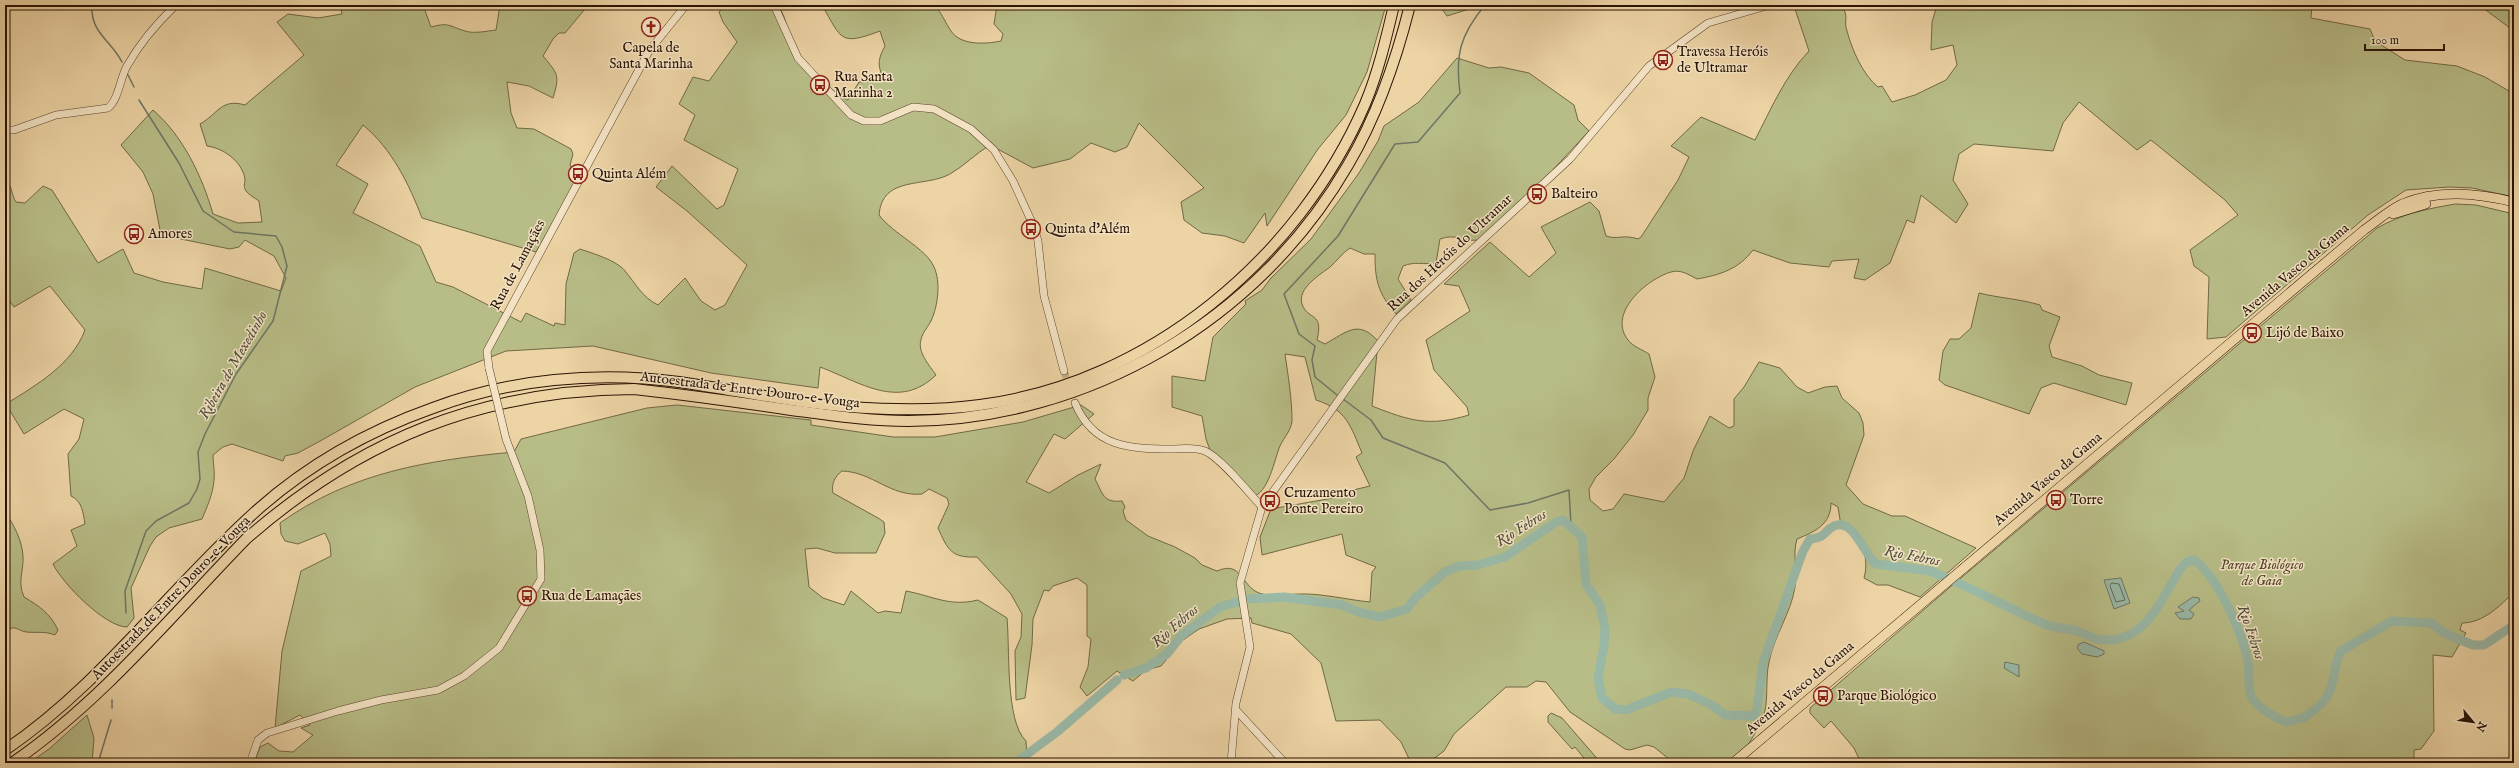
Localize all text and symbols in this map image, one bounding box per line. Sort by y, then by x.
church icon: Capela de Santa Marinha [640,16,662,38]
scale bar [2365,26,2444,52]
text: 100 m [2371,33,2399,48]
place label: Capela de Santa Marinha [609,39,694,73]
place label: Travessa Heróis de Ultramar [1677,43,1768,77]
bus stop icon: Travessa Heróis de Ultramar [1652,49,1674,71]
place label: Rua Santa Marinha 2 [834,68,893,102]
bus stop icon: Rua Santa Marinha 2 [809,74,831,96]
bus stop icon: Quinta Além [567,163,589,185]
place label: Quinta Além [592,165,666,183]
bus stop icon: Balteiro [1526,183,1548,205]
place label: Balteiro [1551,185,1598,203]
street label: Rua dos Heróis do Ultramar [1384,190,1516,316]
street label: Rua de Lamaçães [487,216,549,313]
bus stop icon: Quinta d'Além [1020,218,1042,240]
street label: Avenida Vasco da Gama [2236,219,2354,321]
place label: Quinta d'Além [1045,220,1130,238]
bus stop icon: Amores [123,223,145,245]
place label: Amores [147,225,192,243]
water label: Ribeira de Mexedinho [194,308,272,422]
bus stop icon: Lijó de Baixo [2241,322,2263,344]
place label: Lijó de Baixo [2266,324,2344,342]
street label: Autoestrada de Entre Douro-e-Vouga [638,367,862,413]
street label: Avenida Vasco da Gama [1989,428,2107,530]
place label: Cruzamento Ponte Pereiro [1284,484,1364,518]
bus stop icon: Torre [2045,489,2067,511]
bus stop icon: Cruzamento Ponte Pereiro [1259,490,1281,512]
place label: Torre [2070,491,2104,509]
water label: Rio Febros [1492,505,1551,551]
street label: Autoestrada de Entre Douro-e-Vouga [87,511,255,685]
water label: Rio Febros [1882,541,1942,571]
park label: Parque Biológico de Gaia [2220,556,2304,590]
bus stop icon: Rua de Lamaçães [516,585,538,607]
place label: Rua de Lamaçães [541,587,641,605]
water label: Rio Febros [1147,600,1203,652]
water label: Rio Febros [2233,602,2269,662]
street label: Avenida Vasco da Gama [1741,637,1859,739]
bus stop icon: Parque Biológico [1812,685,1834,707]
place label: Parque Biológico [1837,687,1937,705]
north arrow [2453,702,2493,742]
text: N [2472,718,2490,734]

